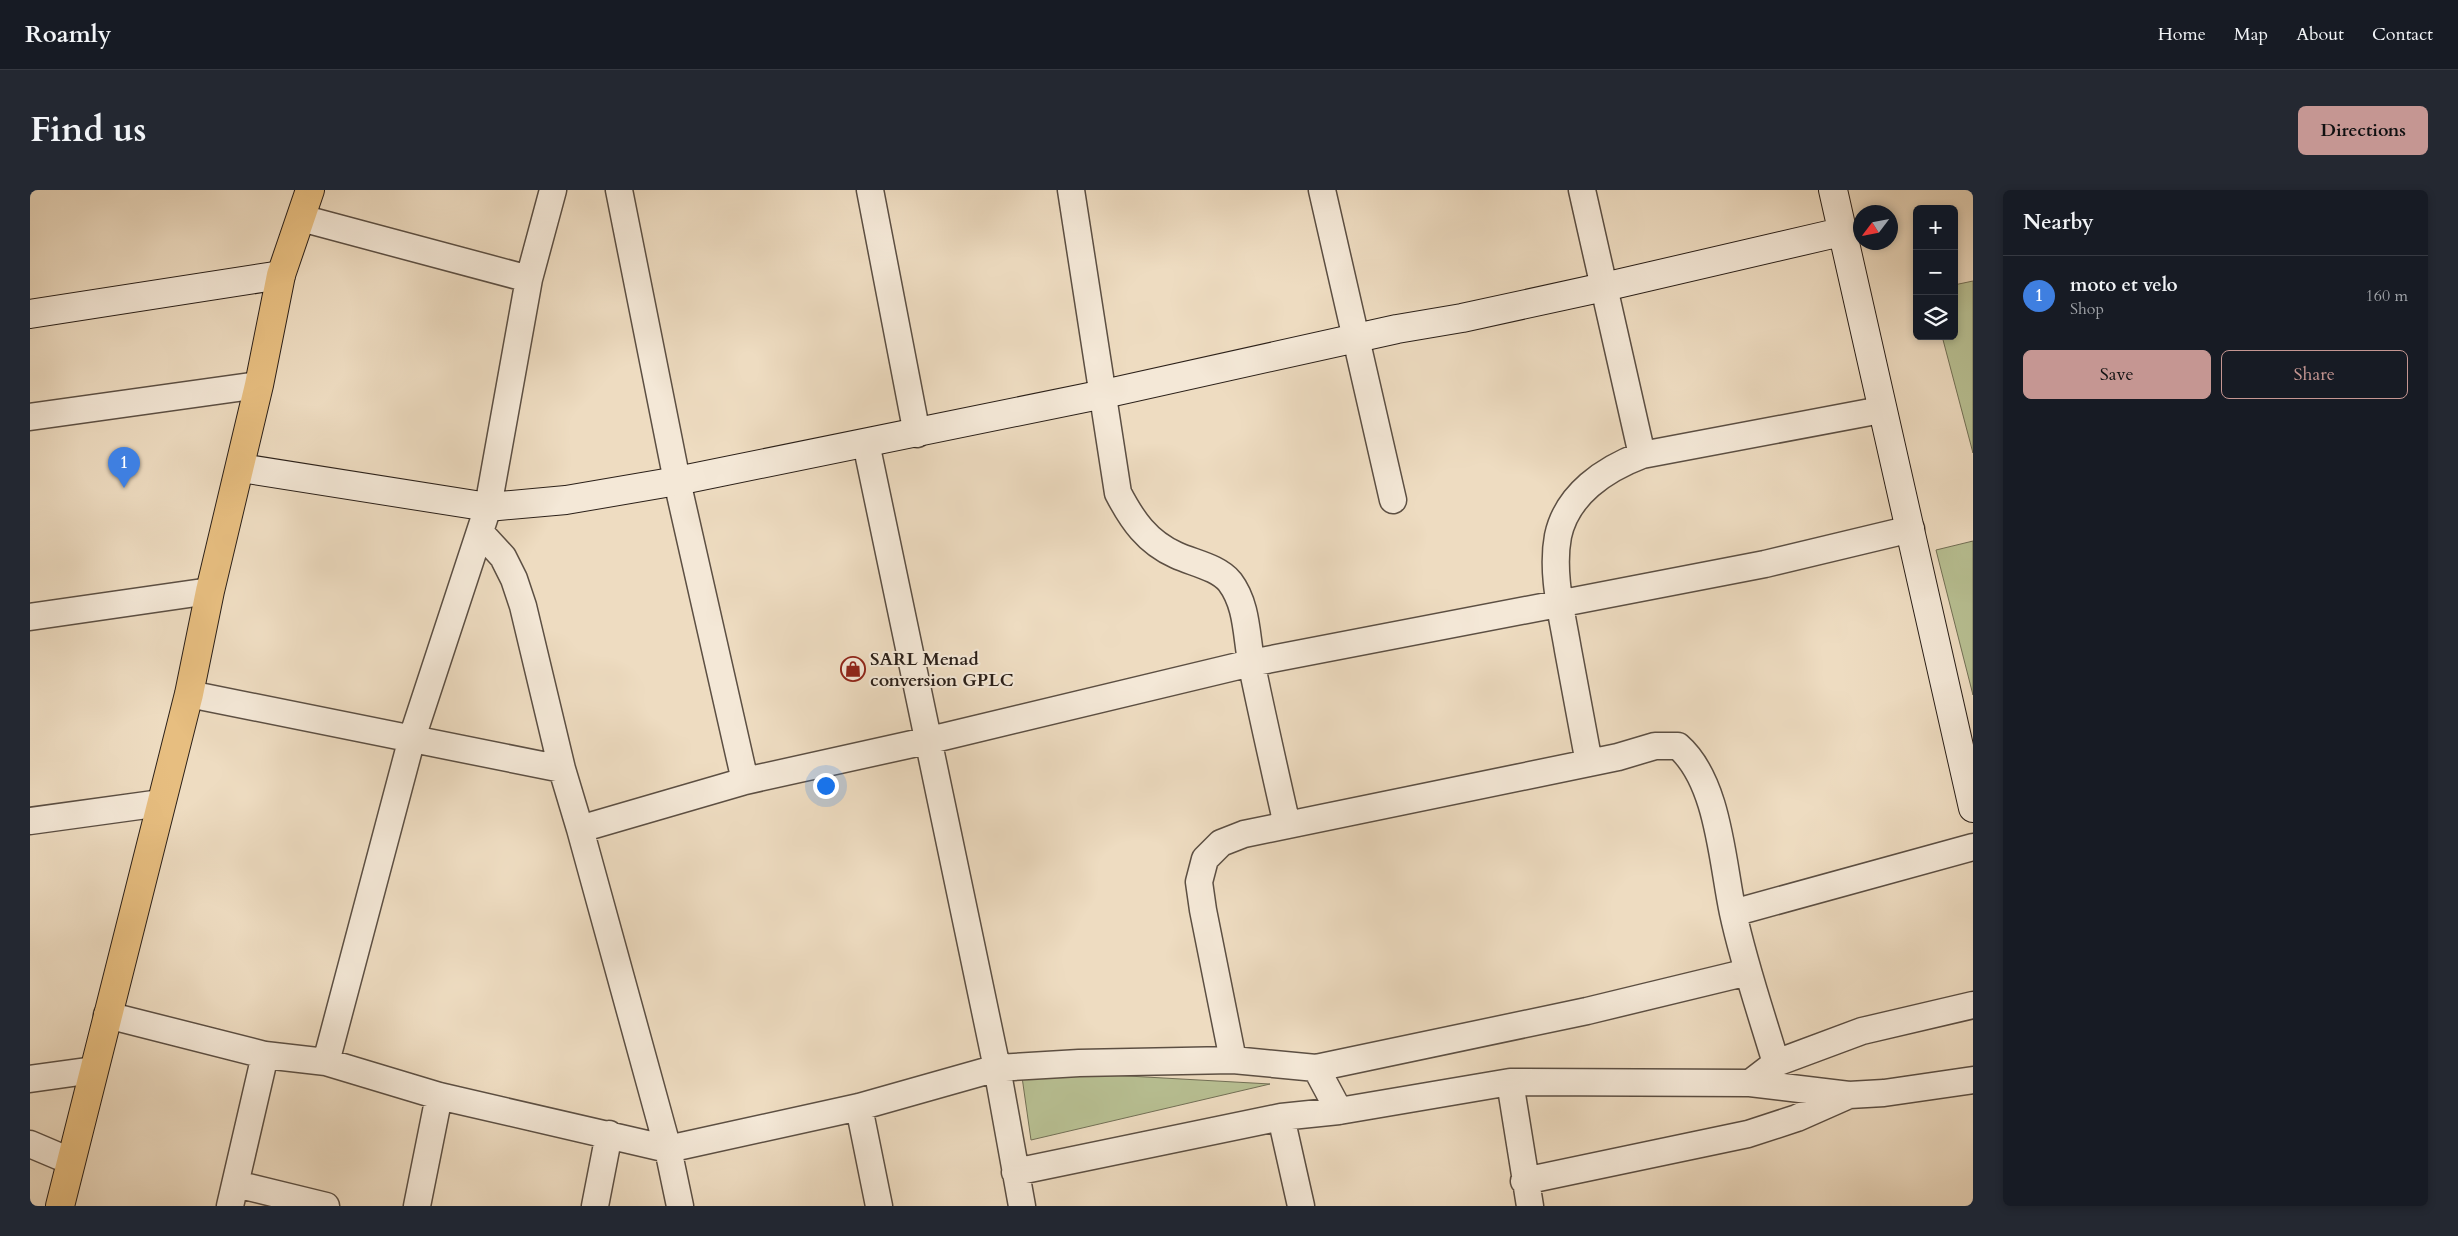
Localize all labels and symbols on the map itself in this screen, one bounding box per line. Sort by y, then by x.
north arrow [1853,205,1898,250]
pin: 1 [108,447,140,488]
place label: SARL Menad conversion GPLC [870,647,1014,693]
shop icon: SARL Menad conversion GPLC [840,656,866,682]
your location [813,773,839,799]

